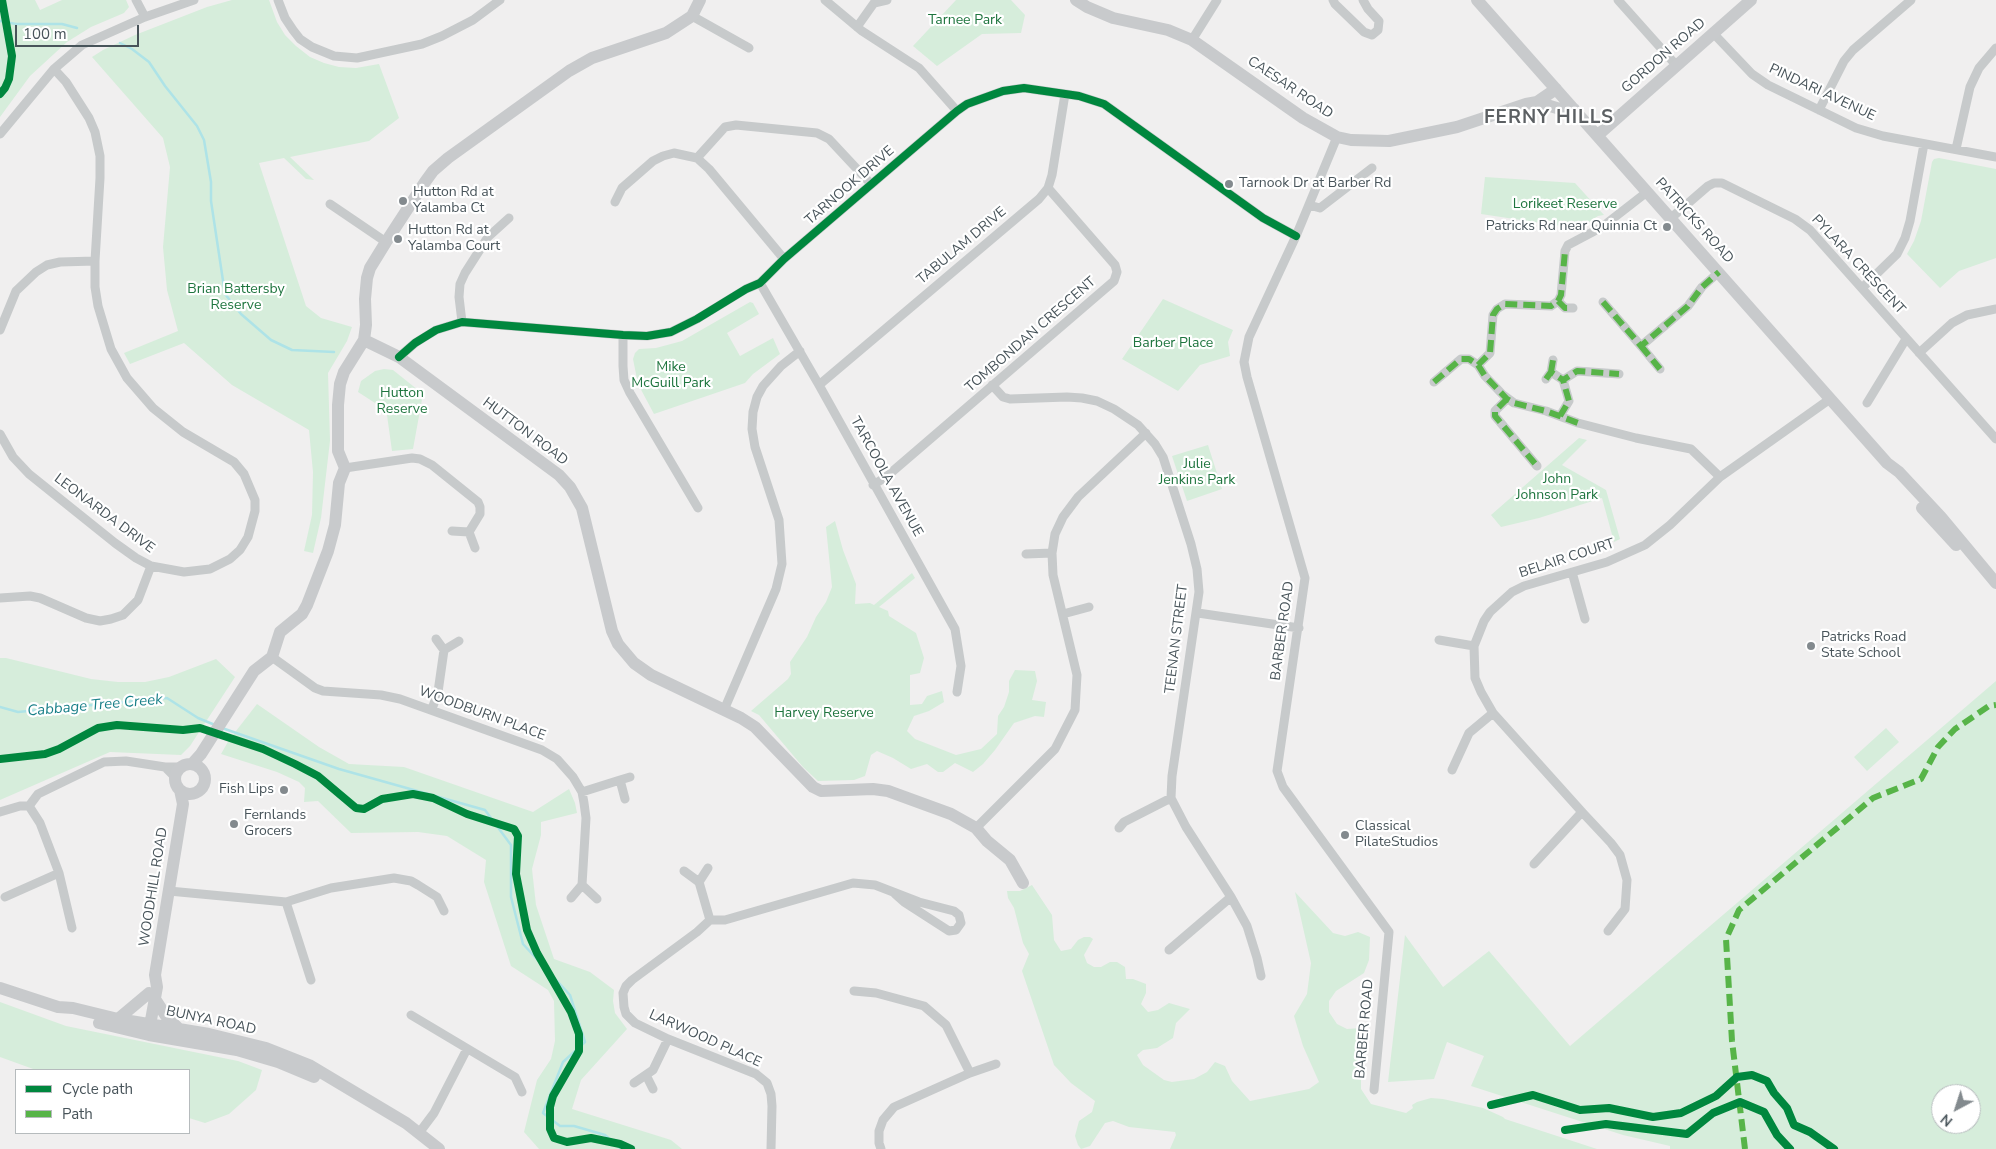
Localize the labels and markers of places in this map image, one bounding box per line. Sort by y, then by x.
place label: Tarnook Dr at Barber Rd [1239,176,1391,192]
marker: Tarnook Dr at Barber Rd [1223,178,1235,190]
place label: Hutton Rd at Yalamba Ct [413,185,494,218]
marker: Hutton Rd at Yalamba Ct [397,195,409,207]
place label: Patricks Rd near Quinnia Ct [1486,219,1657,235]
marker: Patricks Rd near Quinnia Ct [1661,221,1673,233]
place label: Hutton Rd at Yalamba Court [408,223,500,256]
marker: Hutton Rd at Yalamba Court [392,233,404,245]
place label: Patricks Road State School [1821,630,1906,662]
marker: Patricks Road State School [1805,640,1817,652]
place label: Fish Lips [219,782,274,798]
marker: Fish Lips [278,784,290,796]
place label: Fernlands Grocers [244,808,306,840]
marker: Fernlands Grocers [228,818,240,830]
place label: Classical PilateStudios [1355,819,1438,852]
marker: Classical PilateStudios [1339,829,1351,841]

